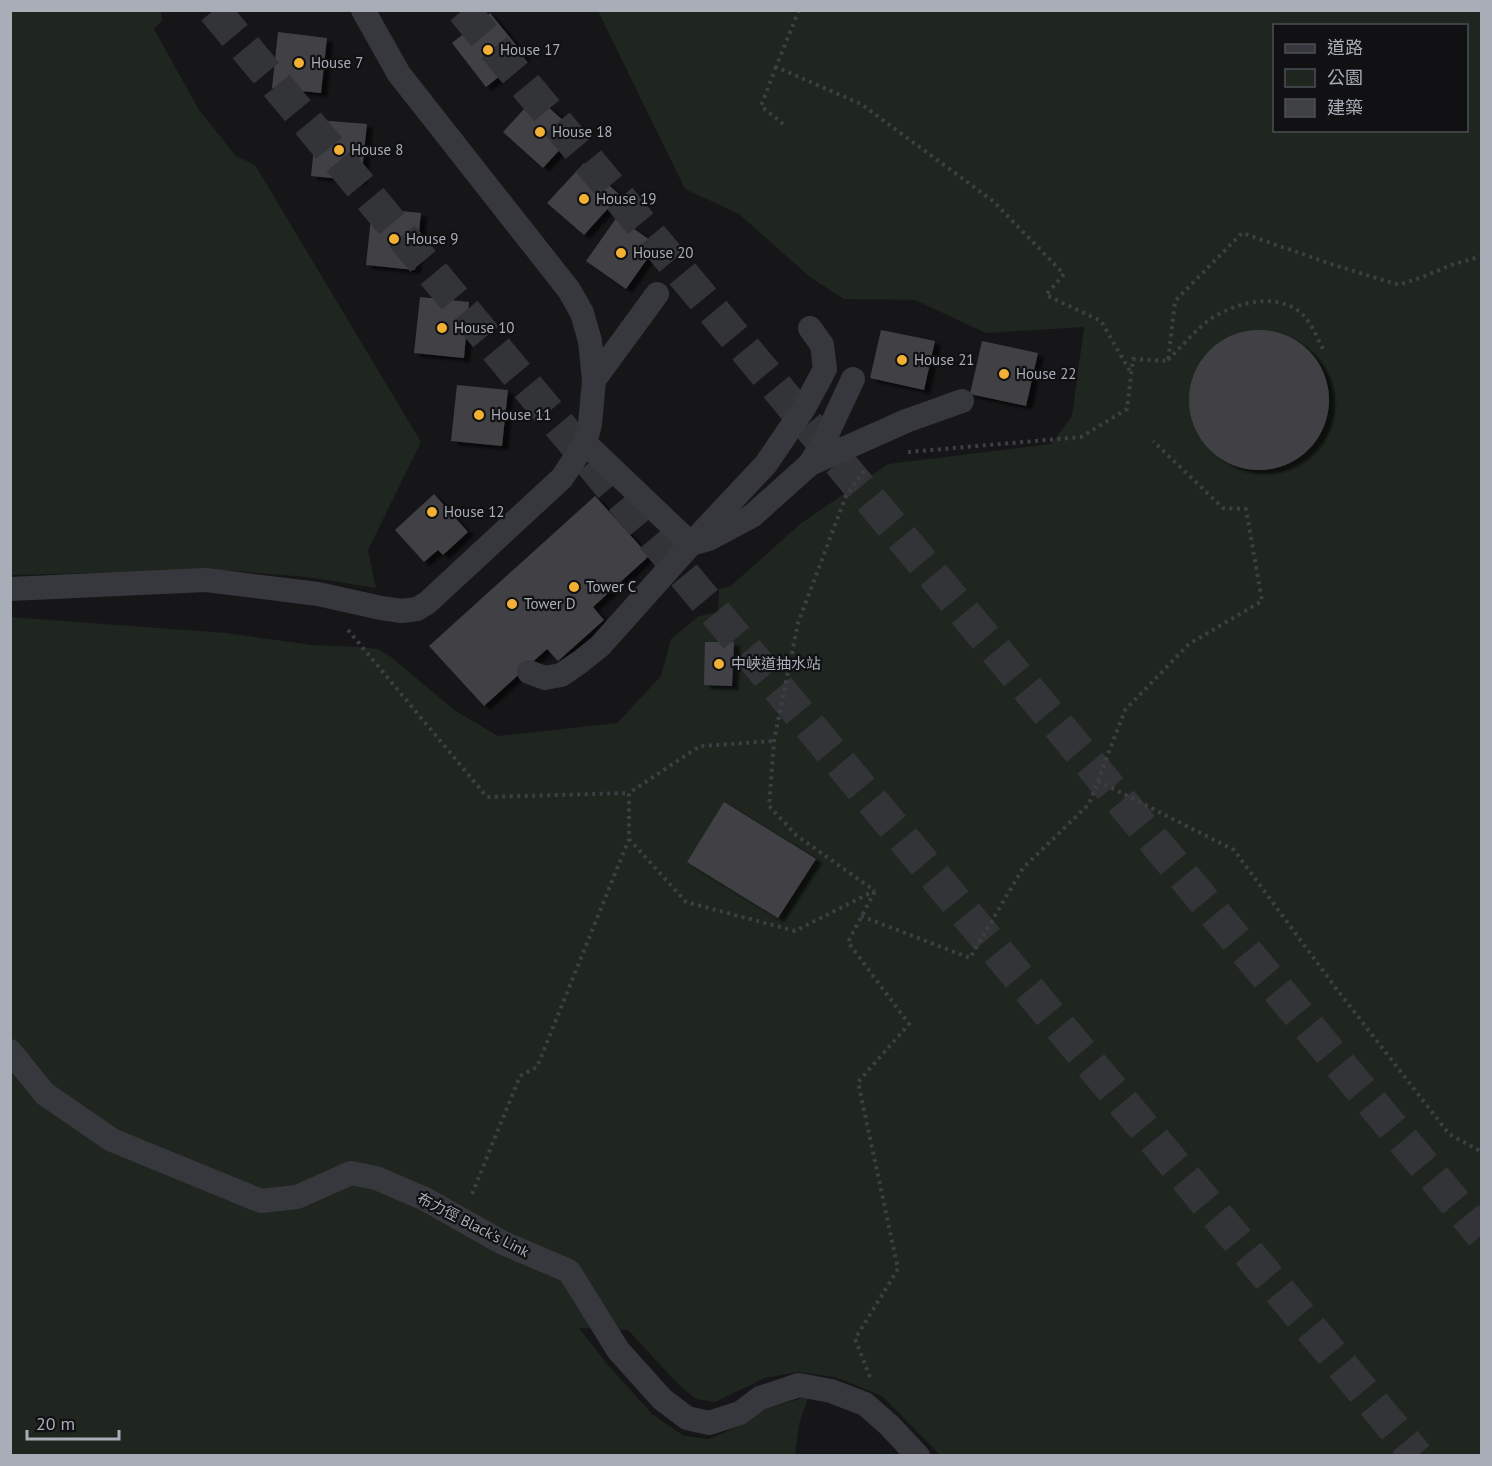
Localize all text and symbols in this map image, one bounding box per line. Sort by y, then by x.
legend [1273,24,1468,132]
text: 道路 [1327,36,1363,59]
place label: House 17 [500,40,561,59]
marker: House 17 [481,43,495,57]
place label: House 7 [311,53,363,72]
marker: House 7 [292,56,306,70]
text: 公園 [1327,66,1363,89]
text: 建築 [1327,96,1363,119]
place label: House 18 [552,122,613,141]
marker: House 18 [533,125,547,139]
place label: House 8 [351,140,403,159]
marker: House 8 [332,143,346,157]
place label: House 19 [596,189,657,208]
marker: House 19 [577,192,591,206]
place label: House 9 [406,229,458,248]
marker: House 9 [387,232,401,246]
place label: House 20 [633,243,694,262]
marker: House 20 [614,246,628,260]
place label: House 10 [454,318,515,337]
marker: House 10 [435,321,449,335]
place label: House 21 [914,350,975,369]
marker: House 21 [895,353,909,367]
place label: House 22 [1016,364,1077,383]
marker: House 22 [997,367,1011,381]
place label: House 11 [491,405,552,424]
marker: House 11 [472,408,486,422]
place label: House 12 [444,502,505,521]
marker: House 12 [425,505,439,519]
place label: Tower C [586,577,636,596]
marker: Tower C [567,580,581,594]
place label: Tower D [524,594,576,613]
marker: Tower D [505,597,519,611]
place label: 中峽道抽水站 [731,654,821,673]
marker: 中峽道抽水站 [712,657,726,671]
street label: 布力徑 Black's Link [414,1188,533,1261]
scale bar [27,1403,118,1441]
text: 20 m [36,1412,75,1435]

